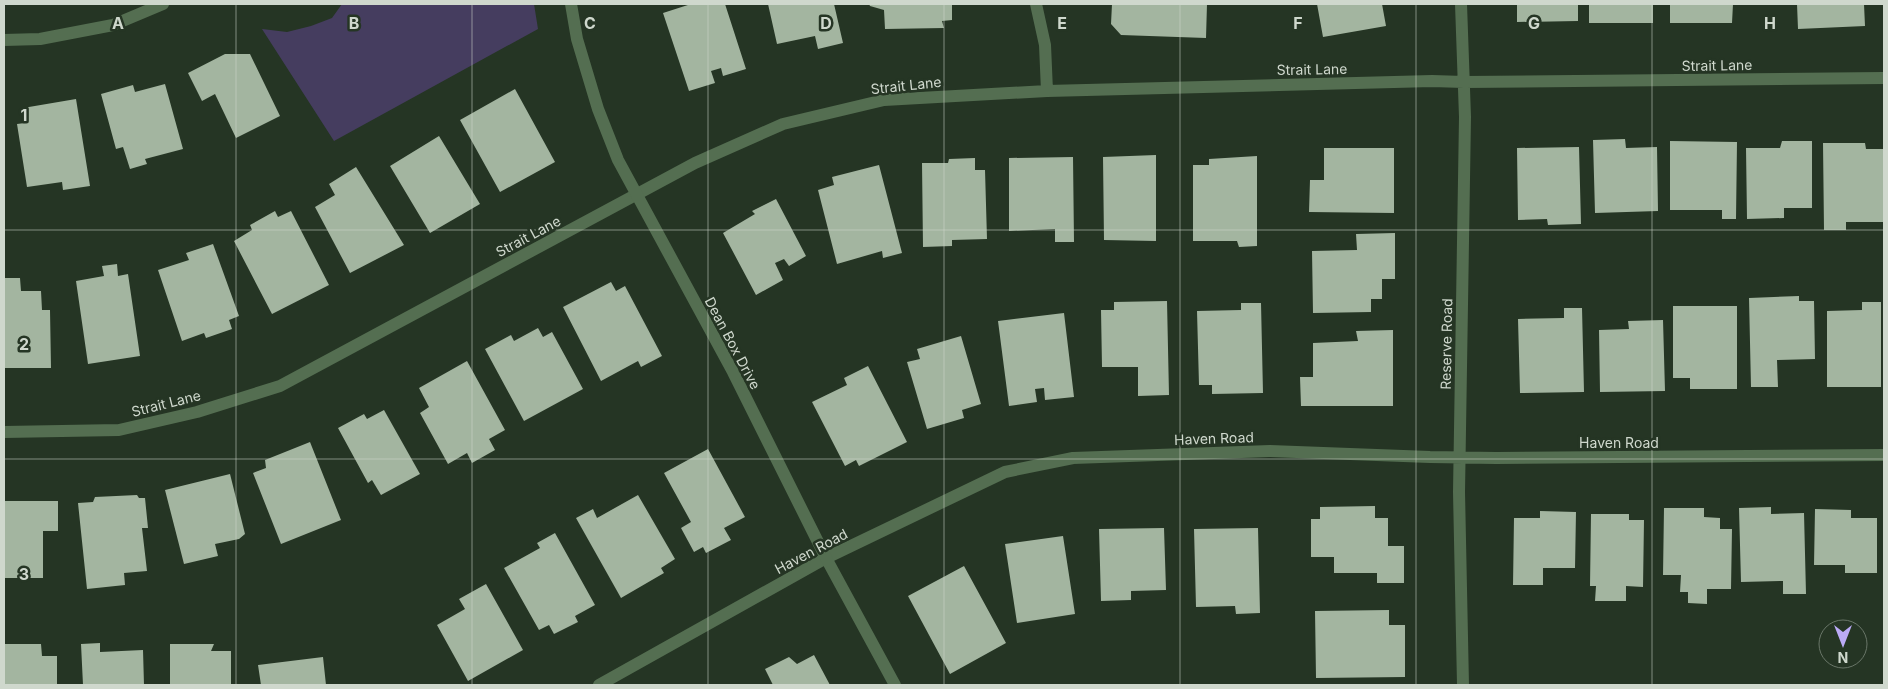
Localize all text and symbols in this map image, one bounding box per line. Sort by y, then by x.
text: A [112,13,124,33]
text: B [349,13,359,33]
text: C [584,13,596,33]
text: D [820,13,832,33]
text: E [1057,13,1067,33]
text: F [1293,13,1303,33]
text: G [1528,13,1540,33]
text: H [1764,13,1776,33]
street label: Strait Lane [1681,56,1753,74]
street label: Strait Lane [1276,60,1348,78]
street label: Strait Lane [870,73,942,97]
text: 1 [21,105,27,125]
street label: Strait Lane [493,212,563,260]
street label: Dean Box Drive [702,294,764,392]
street label: Reserve Road [1437,298,1455,390]
text: 2 [19,334,29,354]
street label: Strait Lane [130,386,202,420]
street label: Haven Road [1174,428,1254,448]
street label: Haven Road [1579,434,1659,451]
street label: Haven Road [772,525,850,577]
text: 3 [19,564,29,584]
north arrow [1818,619,1868,669]
text: N [1838,649,1848,666]

